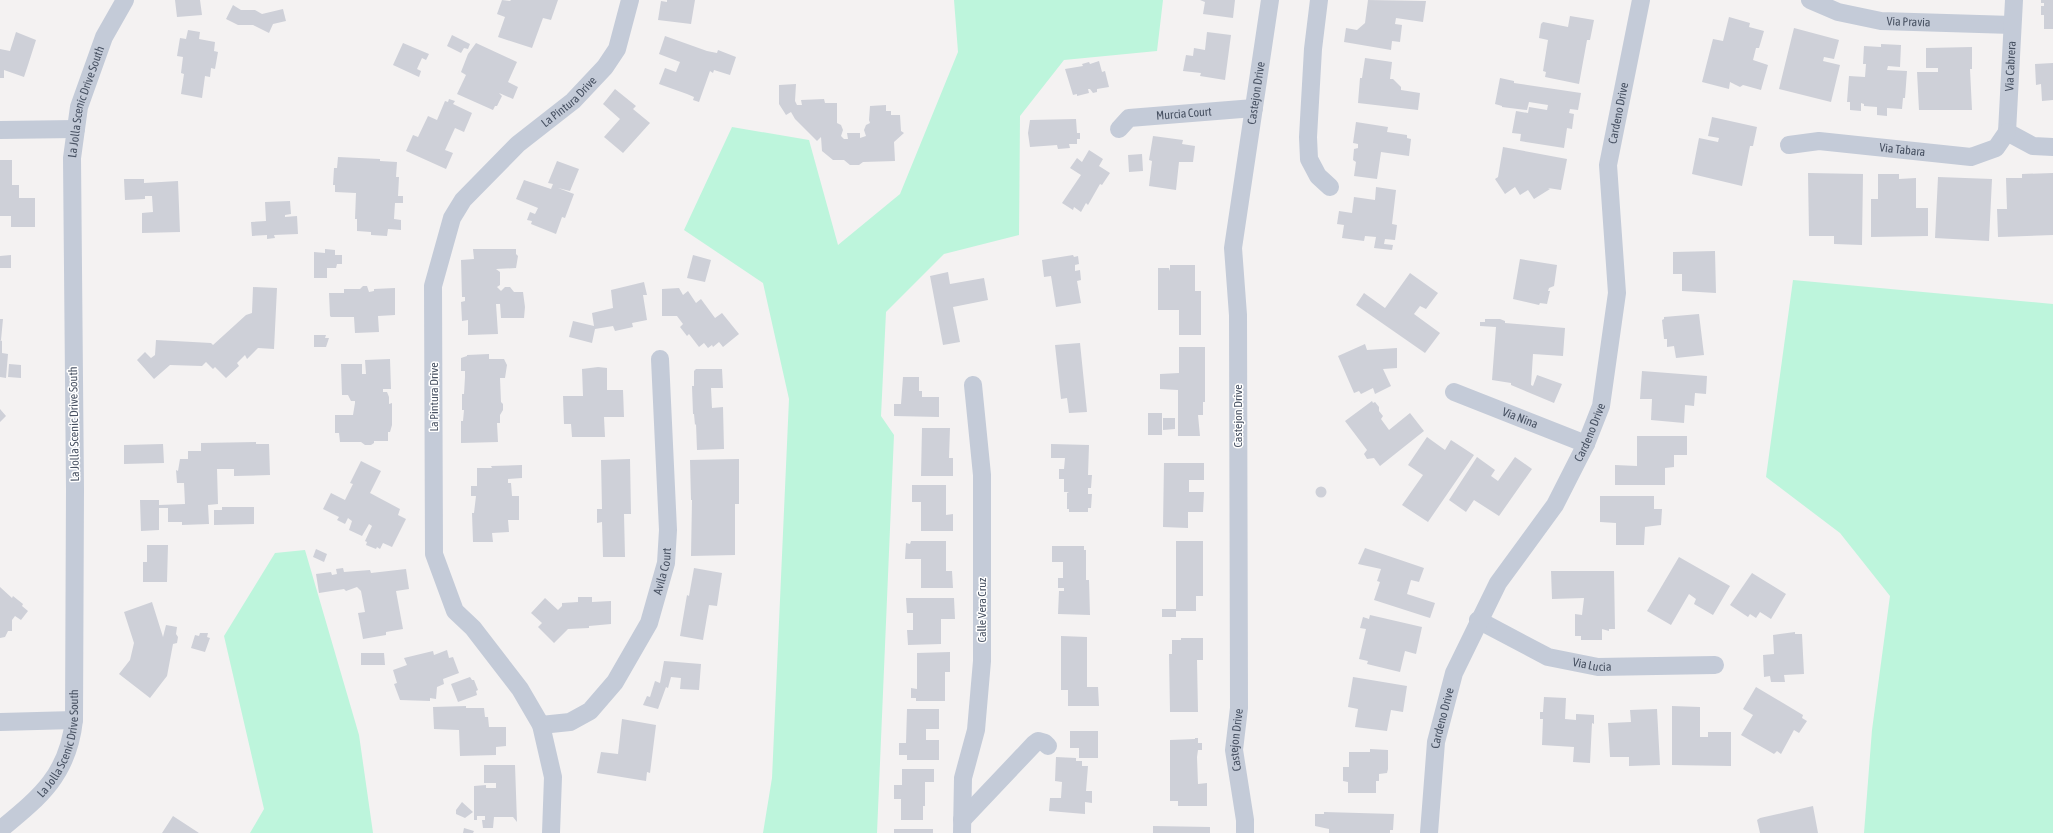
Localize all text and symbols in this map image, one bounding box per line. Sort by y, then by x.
street label: Via Pravia [1886,14,1931,30]
street label: Via Cabrera [2002,40,2019,92]
street label: La Jolla Scenic Drive South [65,44,107,159]
street label: Castejon Drive [1245,61,1268,125]
street label: La Pintura Drive [539,74,599,130]
street label: Cardeno Drive [1605,81,1631,145]
street label: Murcia Court [1156,104,1213,123]
street label: Via Tabara [1879,140,1926,159]
street label: La Pintura Drive [427,362,441,432]
street label: La Jolla Scenic Drive South [66,366,82,482]
street label: Castejon Drive [1231,384,1245,448]
street label: Cardeno Drive [1571,401,1608,464]
street label: Via Nina [1500,405,1540,431]
street label: Avila Court [650,547,674,596]
street label: Calle Vera Cruz [975,577,989,642]
street label: Via Lucia [1571,655,1612,674]
street label: Cardeno Drive [1429,686,1457,749]
street label: La Jolla Scenic Drive South [34,689,81,800]
street label: Castejon Drive [1227,708,1246,772]

